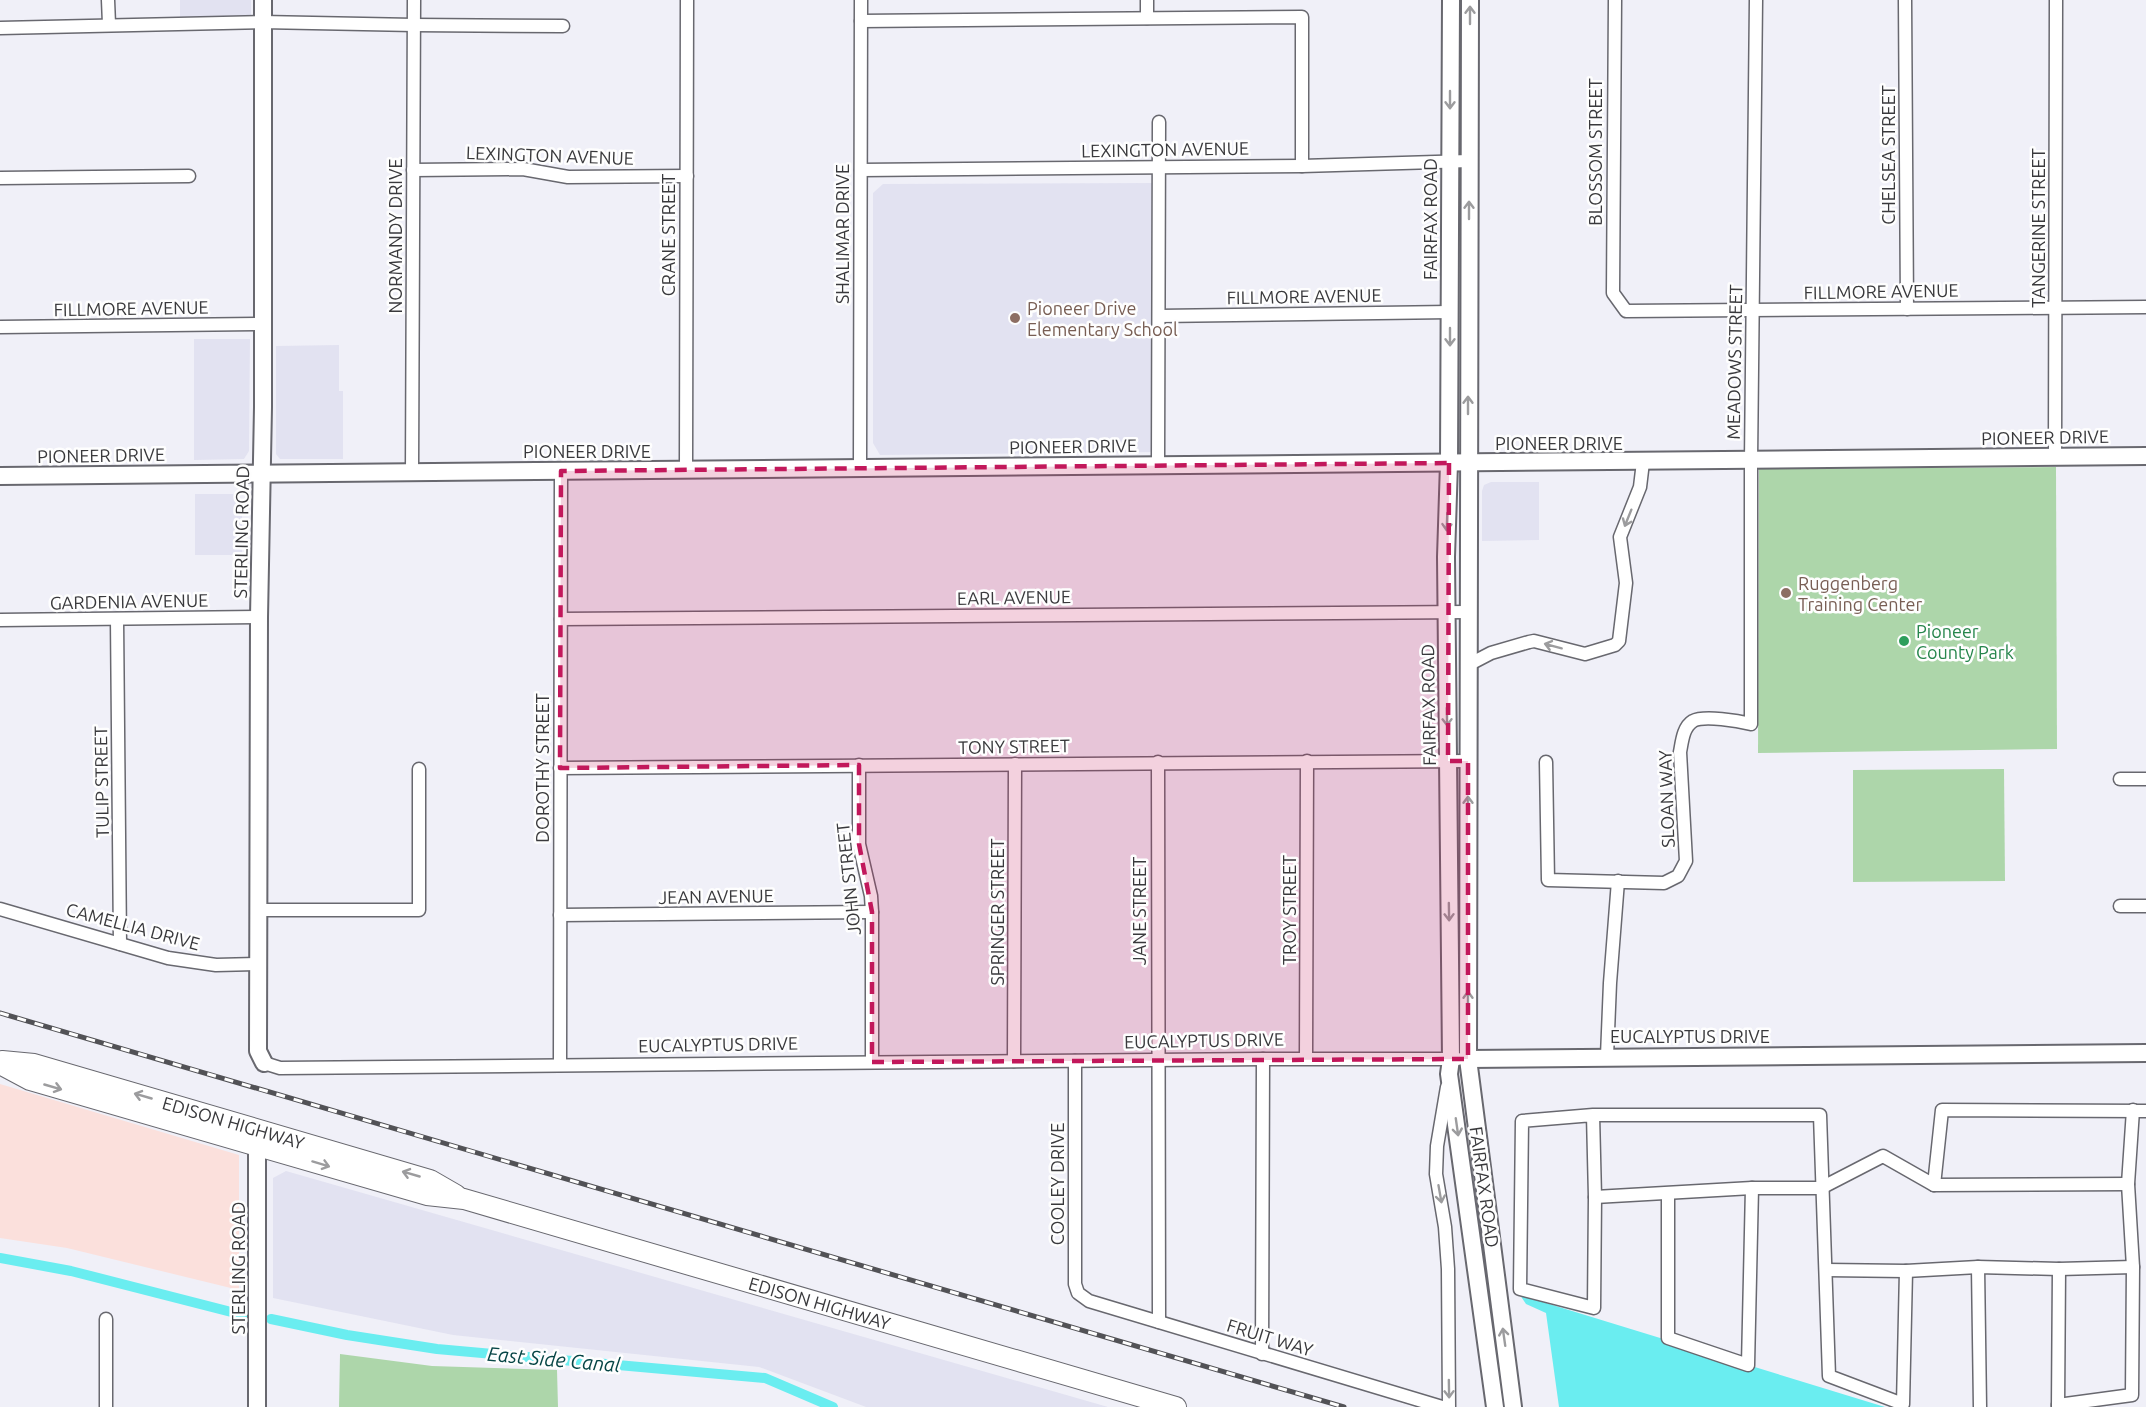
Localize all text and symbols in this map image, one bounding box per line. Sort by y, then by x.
one-way arrow [1464,6,1475,26]
street label: BLOSSOM STREET [1585,78,1605,226]
street label: CHELSEA STREET [1878,85,1898,225]
one-way arrow [1444,90,1456,110]
street label: LEXINGTON AVENUE [1081,138,1249,160]
street label: LEXINGTON AVENUE [466,142,634,168]
street label: TANGERINE STREET [2028,148,2048,308]
street label: FAIRFAX ROAD [1420,158,1440,280]
street label: NORMANDY DRIVE [385,159,405,314]
street label: SHALIMAR DRIVE [832,164,852,304]
street label: CRANE STREET [658,174,678,296]
one-way arrow [1463,201,1475,221]
street label: FILLMORE AVENUE [1803,280,1959,302]
street label: MEADOWS STREET [1723,284,1745,440]
street label: FILLMORE AVENUE [1226,285,1382,307]
street label: FILLMORE AVENUE [53,297,209,319]
place label: Pioneer Drive Elementary School [1027,298,1178,339]
marker: Pioneer Drive Elementary School [1008,311,1022,325]
one-way arrow [1444,327,1456,347]
one-way arrow [1462,396,1474,416]
street label: PIONEER DRIVE [1981,426,2109,448]
street label: PIONEER DRIVE [1495,433,1623,453]
street label: PIONEER DRIVE [1009,435,1137,457]
street label: PIONEER DRIVE [523,441,651,461]
street label: PIONEER DRIVE [37,444,165,466]
street label: STERLING ROAD [230,465,252,599]
one-way arrow [1622,508,1633,527]
one-way arrow [1441,511,1453,531]
place label: Ruggenberg Training Center [1798,573,1922,614]
street label: EARL AVENUE [957,586,1071,608]
marker: Ruggenberg Training Center [1779,586,1793,600]
street label: GARDENIA AVENUE [50,590,208,612]
place label: Pioneer County Park [1916,621,2014,662]
marker: Pioneer County Park [1897,634,1911,648]
one-way arrow [1544,640,1563,652]
street label: FAIRFAX ROAD [1417,644,1439,766]
street label: DOROTHY STREET [532,693,552,843]
one-way arrow [1442,706,1453,726]
street label: TULIP STREET [90,726,112,838]
street label: TONY STREET [958,735,1070,757]
street label: SLOAN WAY [1654,749,1678,848]
one-way arrow [1462,796,1474,816]
street label: JOHN STREET [832,822,864,936]
street label: SPRINGER STREET [987,838,1007,986]
street label: TROY STREET [1279,855,1299,965]
street label: JANE STREET [1129,857,1149,965]
street label: JEAN AVENUE [658,885,774,907]
street label: CAMELLIA DRIVE [64,899,202,953]
one-way arrow [1443,901,1455,921]
one-way arrow [1462,991,1474,1011]
street label: EUCALYPTUS DRIVE [1610,1026,1770,1046]
street label: EUCALYPTUS DRIVE [1124,1029,1284,1051]
street label: EUCALYPTUS DRIVE [638,1033,798,1055]
one-way arrow [44,1082,63,1093]
one-way arrow [134,1090,153,1101]
street label: EDISON HIGHWAY [160,1092,307,1153]
one-way arrow [1451,1117,1462,1137]
street label: COOLEY DRIVE [1047,1123,1067,1245]
street label: FAIRFAX ROAD [1467,1125,1503,1249]
one-way arrow [311,1159,330,1170]
one-way arrow [402,1168,421,1179]
one-way arrow [1435,1184,1446,1204]
street label: STERLING ROAD [228,1202,248,1334]
street label: EDISON HIGHWAY [746,1273,893,1333]
street label: FRUIT WAY [1225,1314,1316,1360]
one-way arrow [1498,1328,1509,1348]
water label: East Side Canal [486,1342,622,1376]
one-way arrow [1443,1378,1455,1398]

